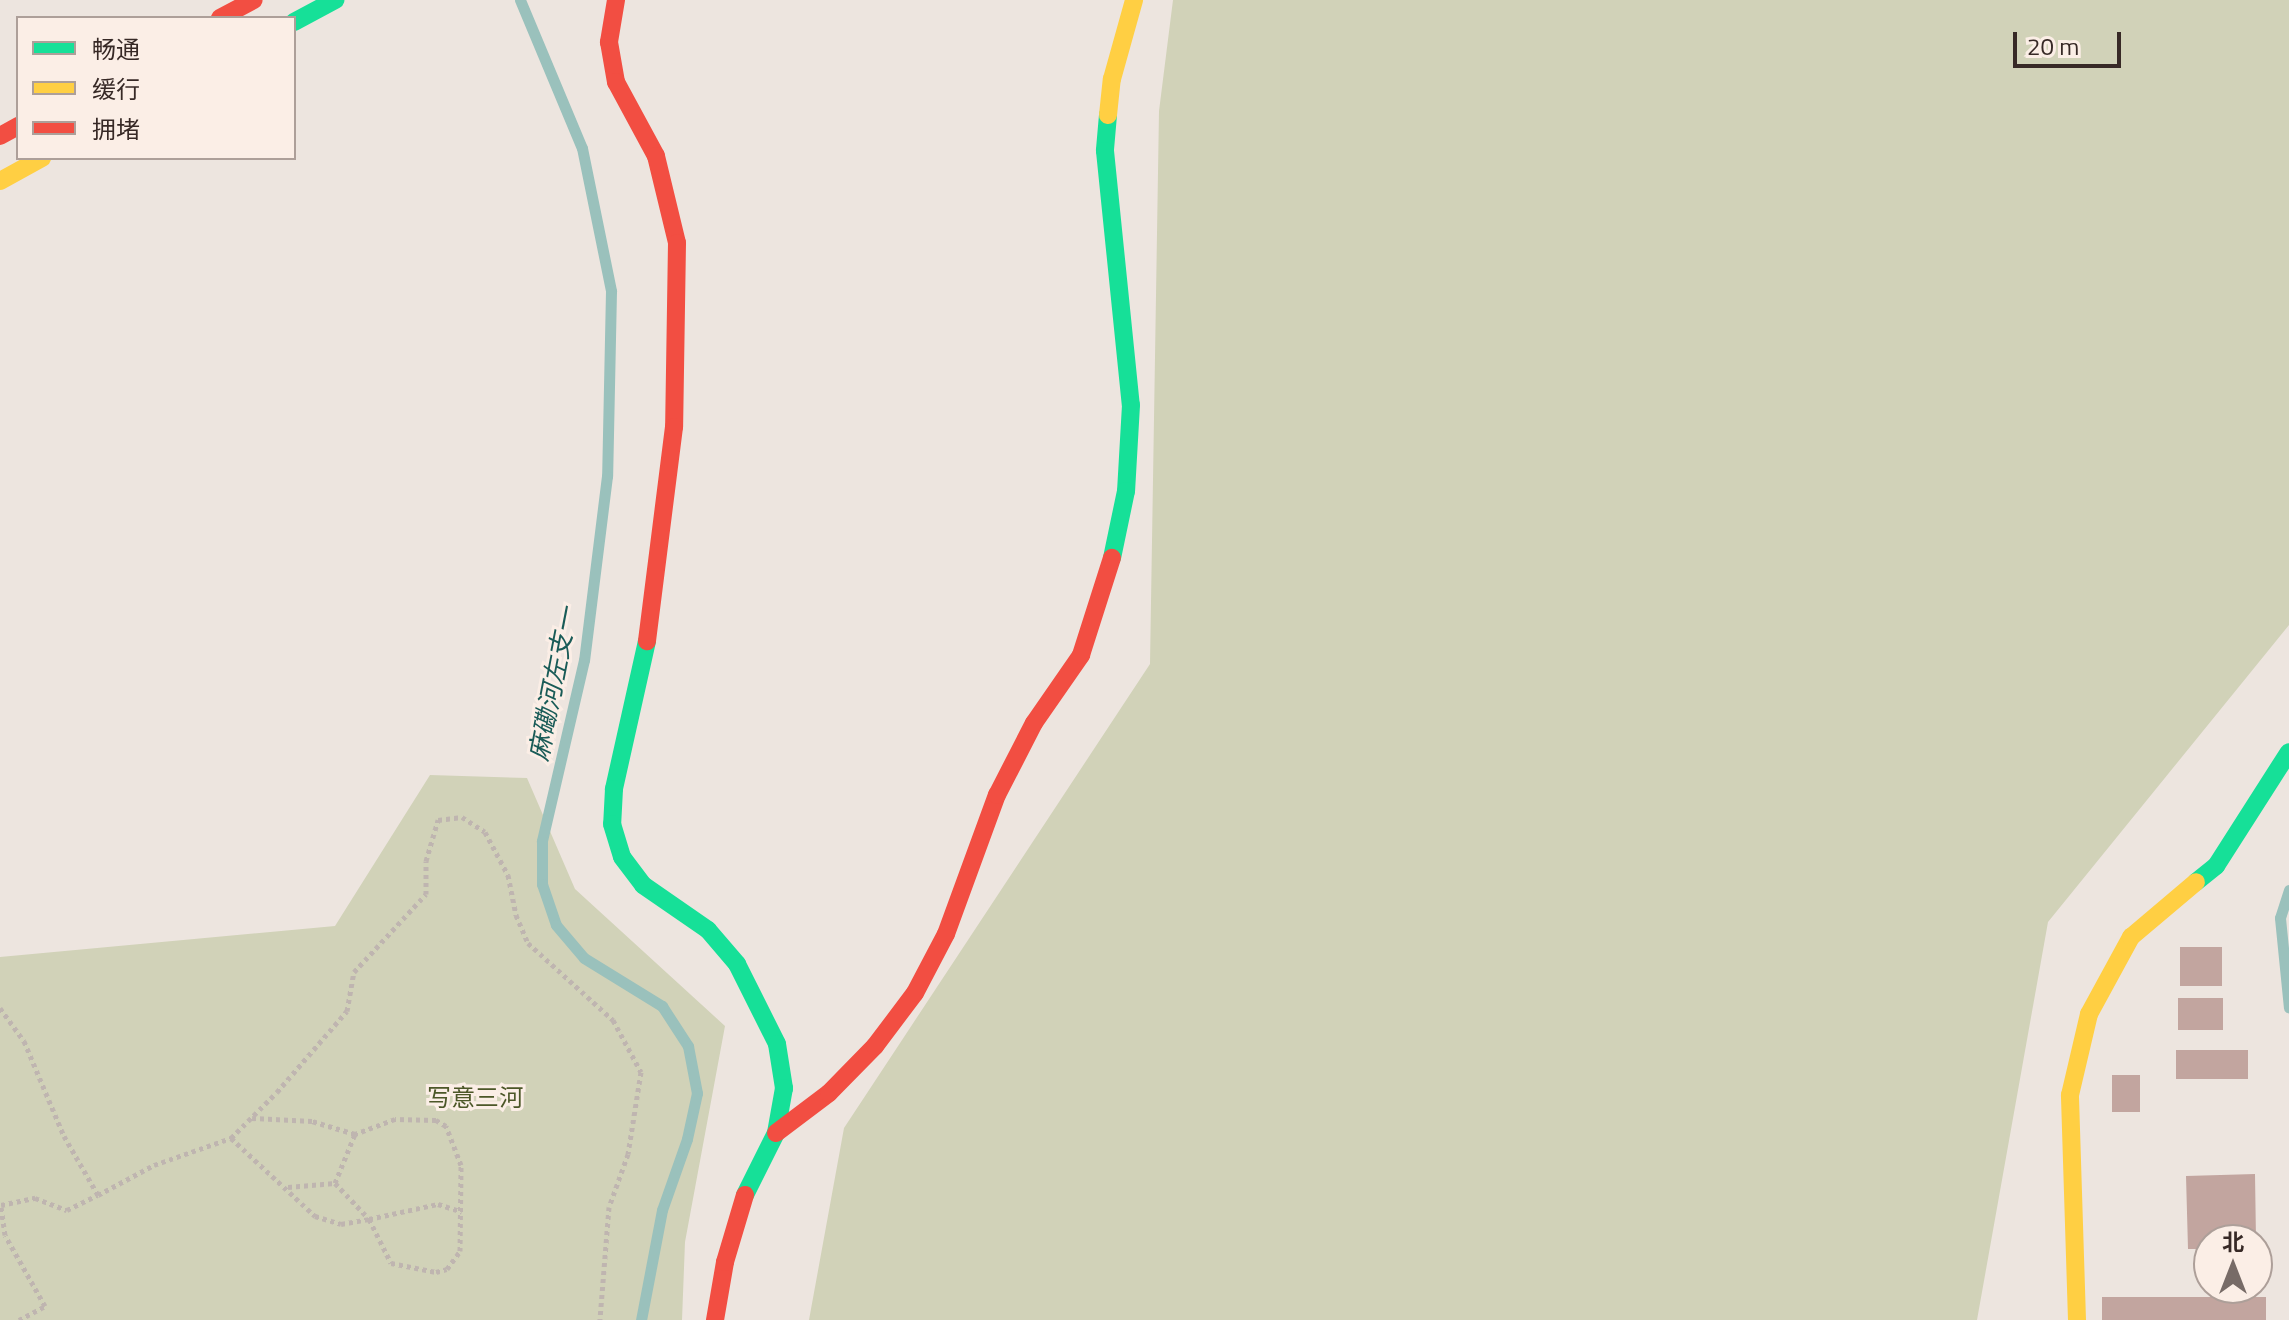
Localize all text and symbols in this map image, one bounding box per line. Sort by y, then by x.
legend [16,16,296,160]
scale bar [2017,16,2125,66]
text: 20 m [2027,28,2079,64]
text: 畅通 [92,31,140,67]
text: 缓行 [92,71,140,107]
text: 拥堵 [92,111,140,147]
water label: 麻磡河左支一 [523,604,583,764]
park label: 写意三河 [427,1084,523,1112]
north arrow [2193,1224,2273,1304]
text: 北 [2222,1225,2244,1259]

